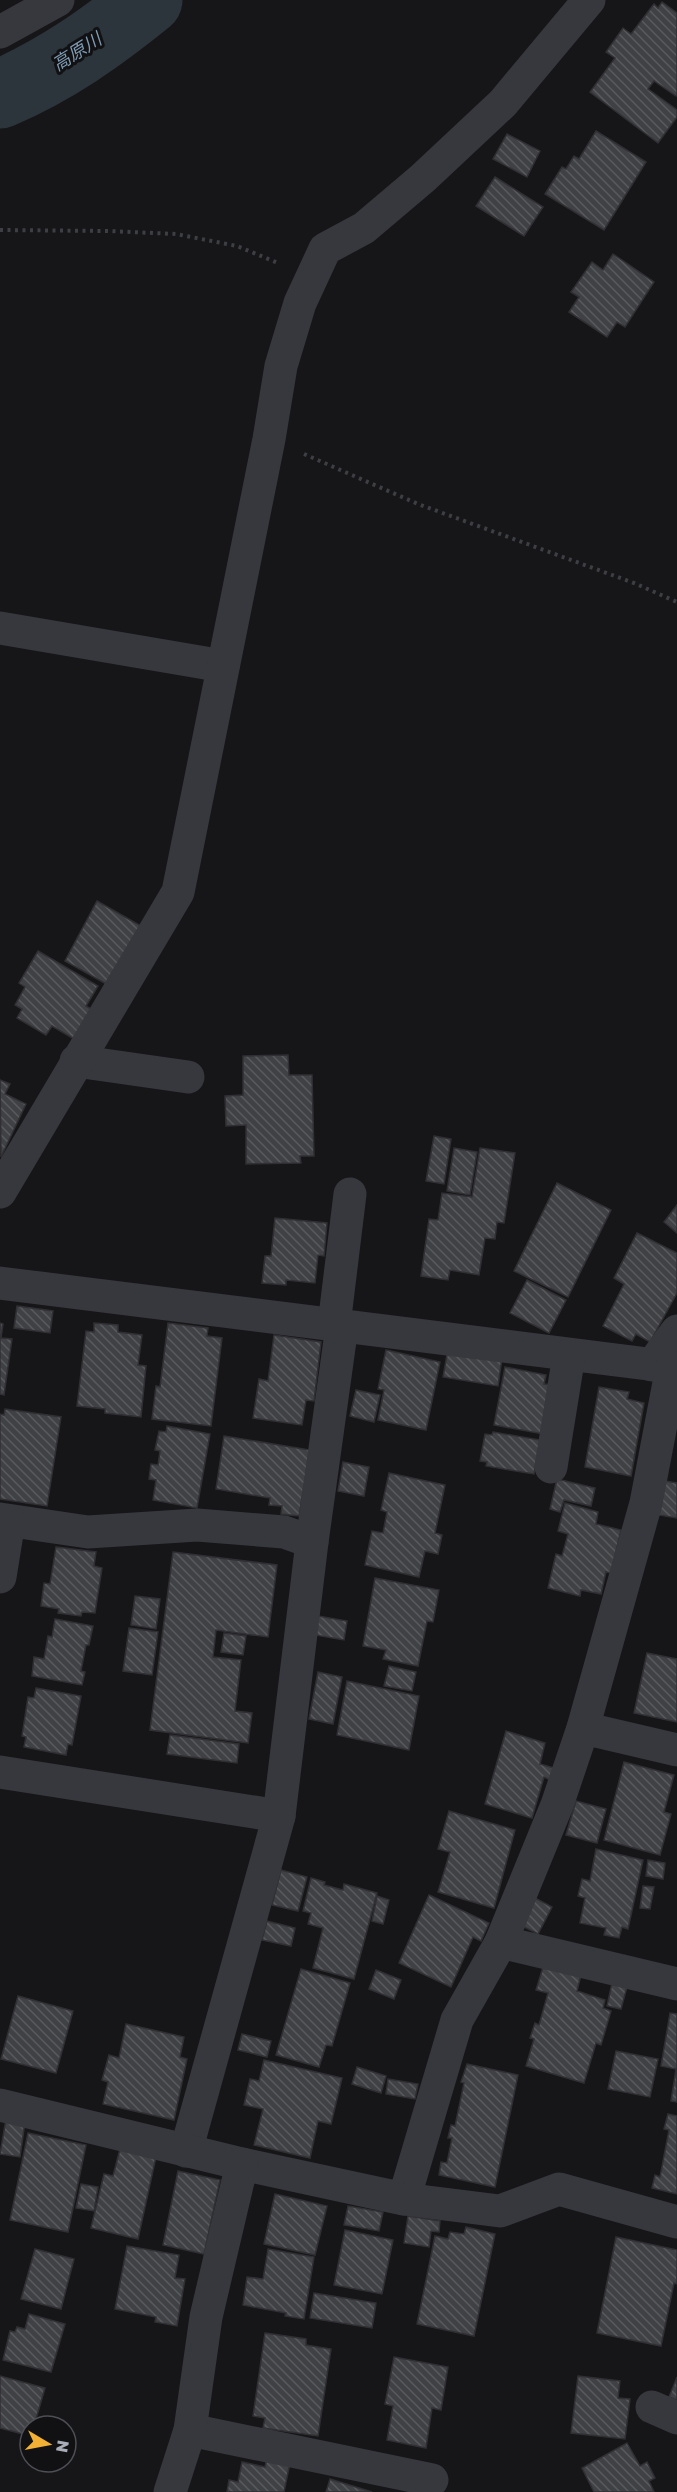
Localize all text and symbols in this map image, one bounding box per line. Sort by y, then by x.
water label: 高原川 [48,26,107,75]
north arrow [18,2414,78,2474]
text: N [52,2439,74,2454]

